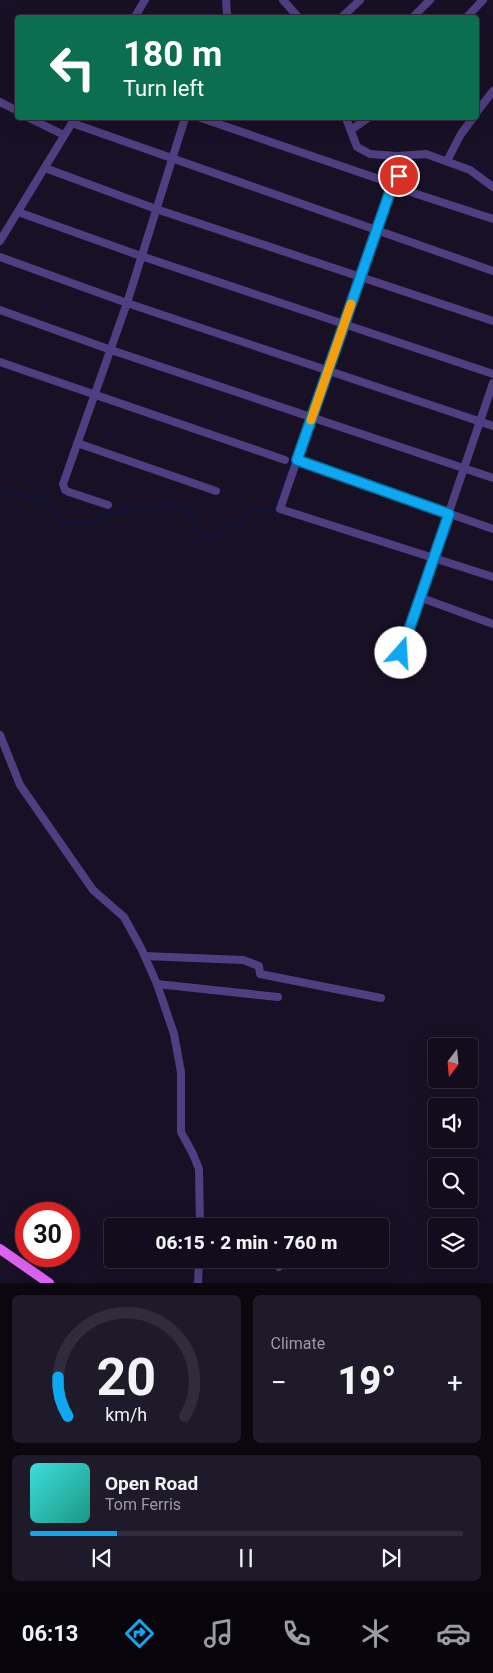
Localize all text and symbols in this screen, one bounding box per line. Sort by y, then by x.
text: 180 m [123,34,222,75]
icon: left [40,35,105,100]
text: Turn left [123,76,204,101]
pin [378,155,420,197]
icon: arrive [385,162,413,190]
position arrow [374,626,426,678]
north arrow [428,1038,478,1088]
map controls [428,1038,478,1268]
button: sound [428,1098,478,1148]
button: search [428,1158,478,1208]
speed limit sign: 30 [15,1202,80,1267]
button: layers [428,1218,478,1268]
text: 06:15 · 2 min · 760 m [155,1231,338,1254]
text: Climate [271,1334,325,1353]
text: 20 [96,1347,156,1408]
text: 19° [337,1359,396,1403]
text: − [271,1366,287,1399]
text: + [447,1366,463,1399]
text: km/h [105,1404,147,1425]
text: Open Road [105,1472,198,1495]
text: Tom Ferris [105,1495,181,1514]
icon: previous [88,1544,116,1572]
icon: pause [232,1544,260,1572]
icon: next [377,1544,405,1572]
icon: directions [122,1616,157,1651]
icon: music [201,1616,236,1651]
icon: phone [279,1616,314,1651]
icon: climate [358,1616,393,1651]
icon: car [436,1616,471,1651]
text: 06:13 [22,1621,78,1646]

